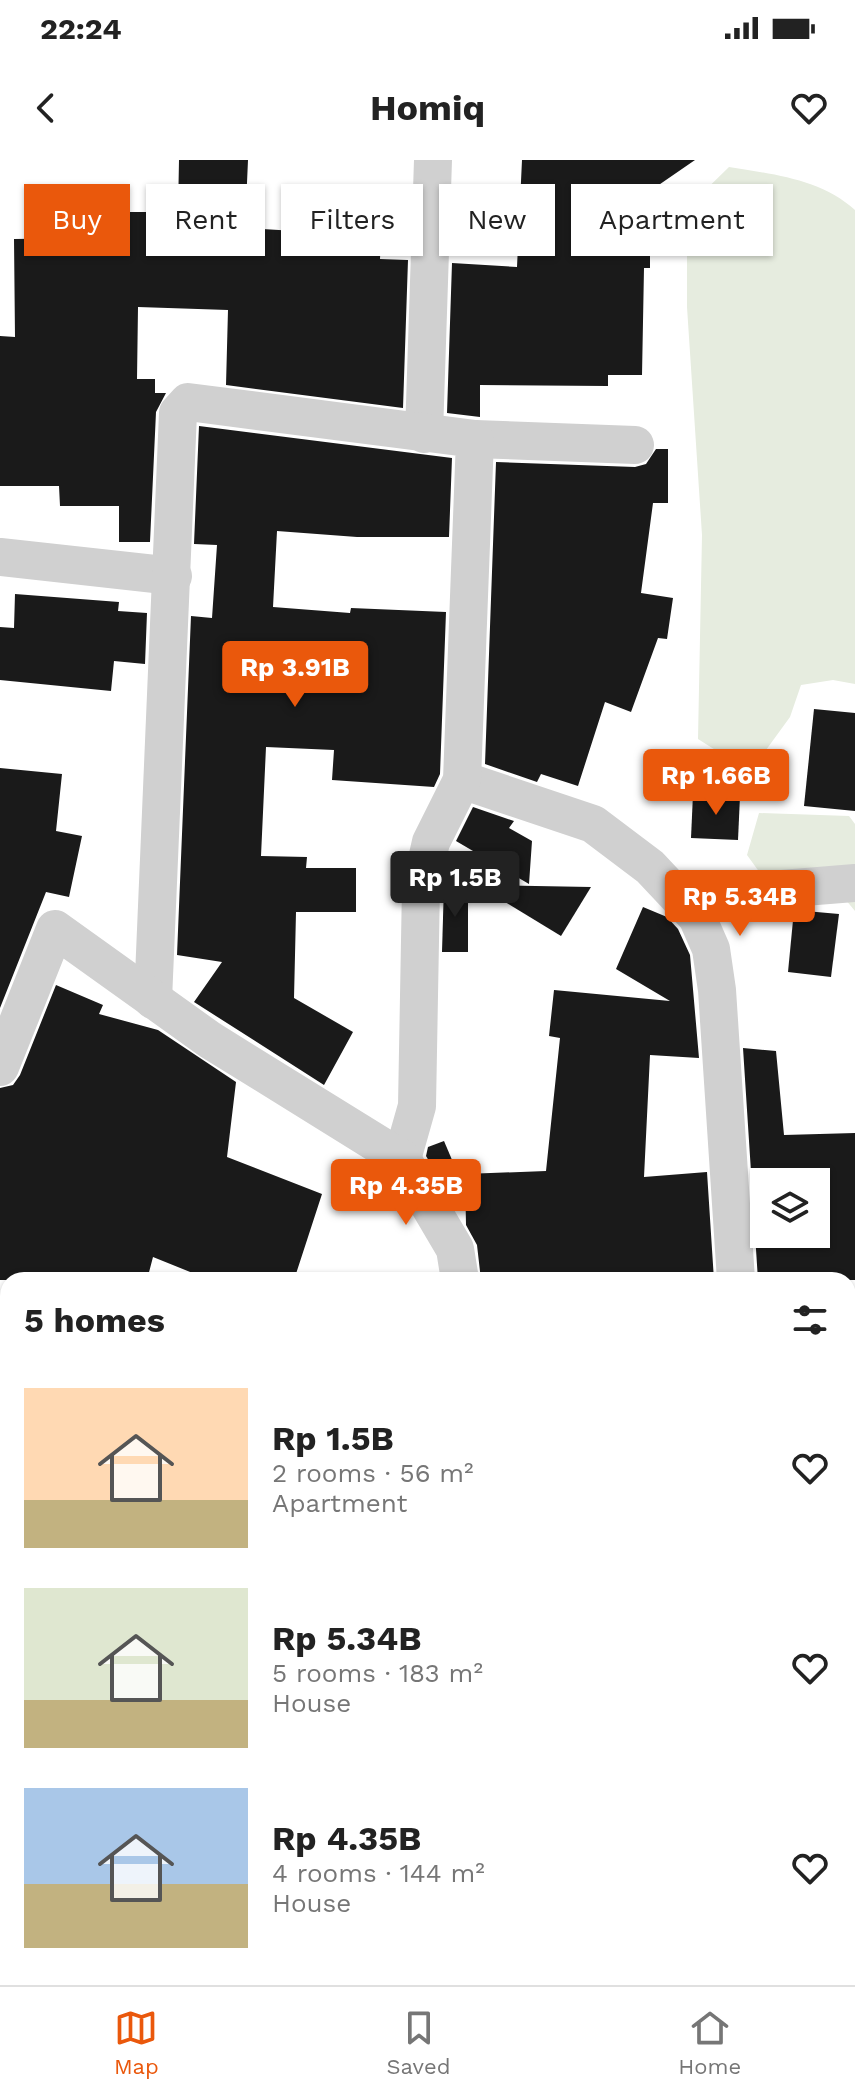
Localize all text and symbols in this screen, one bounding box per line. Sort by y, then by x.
text: 22:24 [40,11,122,46]
icon: back [24,86,68,130]
icon: heart [787,86,831,130]
text: Homiq [370,87,485,129]
chip: Buy [24,184,130,256]
chip: Rent [146,184,265,256]
chip: Filters [281,184,423,256]
chip: New [439,184,555,256]
chip: Apartment [571,184,773,256]
pin: Rp 3.91B [212,641,378,709]
text: Rp 3.91B [240,652,350,682]
pin: Rp 1.66B [633,749,799,817]
text: Rp 1.66B [661,760,771,790]
pin: Rp 1.5B [381,851,529,919]
text: Rp 1.5B [408,862,502,892]
pin: Rp 5.34B [657,870,823,938]
text: Rp 5.34B [683,881,797,911]
pin: Rp 4.35B [323,1159,489,1227]
map controls [750,1168,830,1248]
button: layers [750,1168,830,1248]
text: Rp 4.35B [349,1170,463,1200]
icon: filters [788,1298,832,1342]
text: 5 homes [24,1300,165,1340]
text: Rp 1.5B [272,1418,394,1458]
icon: home [88,1420,184,1516]
icon: heart [788,1446,832,1490]
text: 2 rooms · 56 m² [272,1458,474,1488]
text: Apartment [272,1488,408,1518]
text: Rp 5.34B [272,1618,421,1658]
icon: home [88,1620,184,1716]
icon: heart [788,1646,832,1690]
text: 5 rooms · 183 m² [272,1658,483,1688]
text: House [272,1688,351,1718]
text: Rp 4.35B [272,1818,421,1858]
icon: home [88,1820,184,1916]
icon: heart [788,1846,832,1890]
text: 4 rooms · 144 m² [272,1858,485,1888]
text: House [272,1888,351,1918]
tab: Map [114,2006,159,2079]
tab: Saved [387,2006,450,2079]
tab: Home [678,2006,741,2079]

